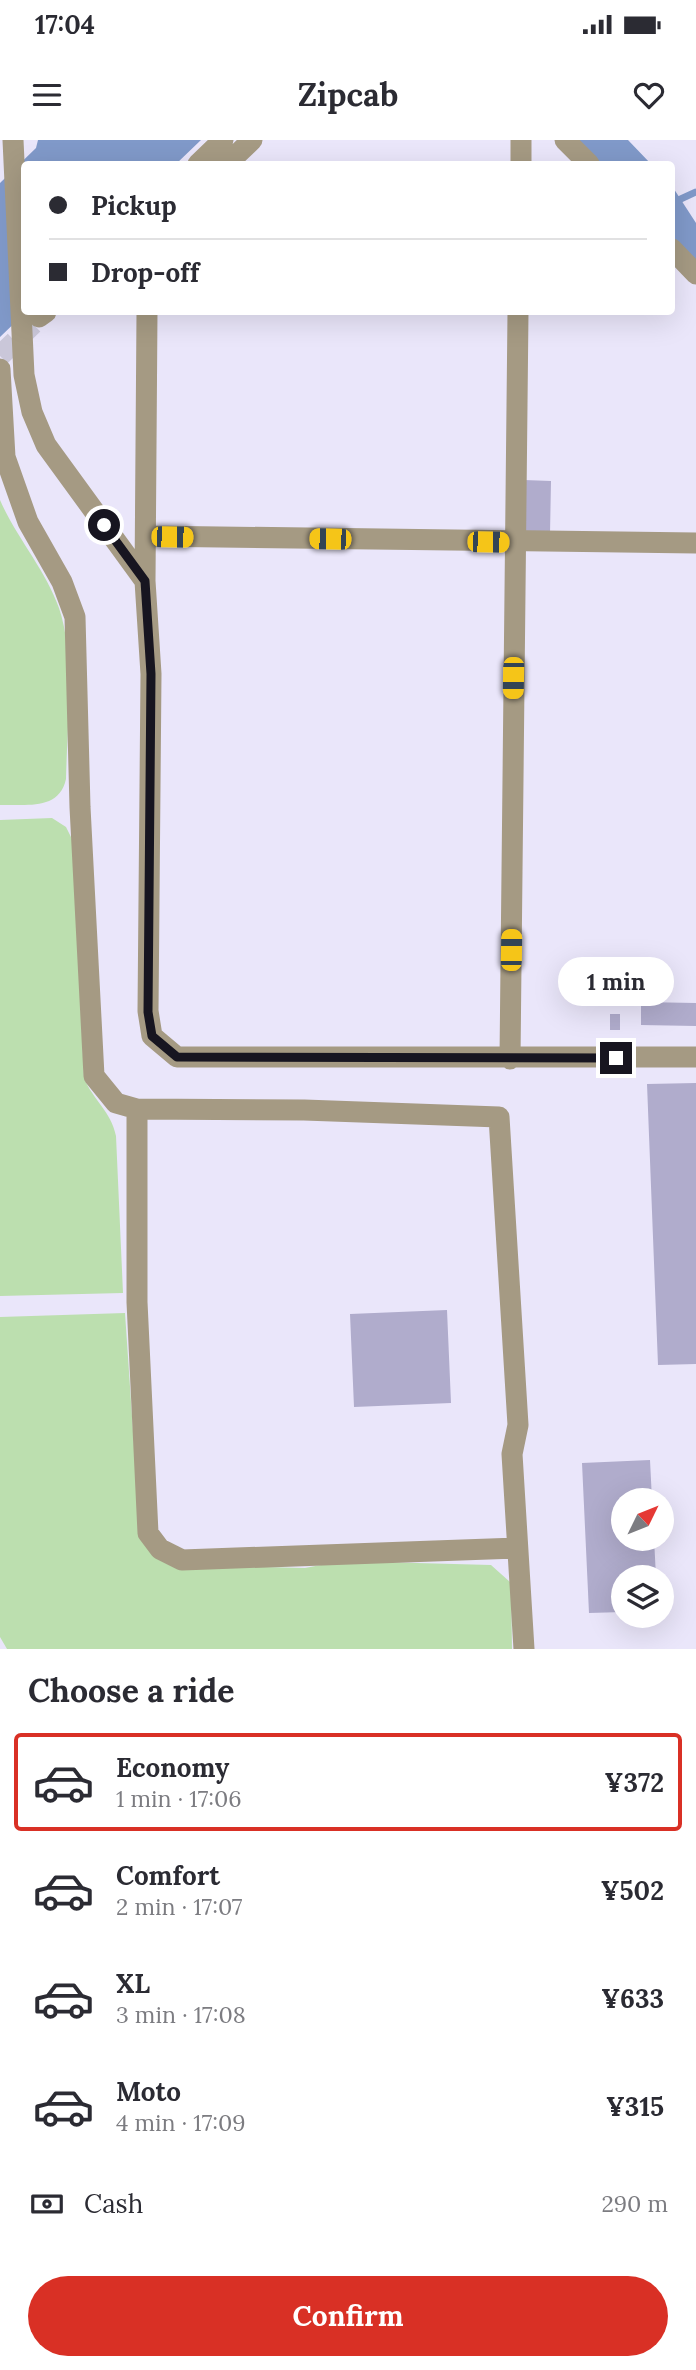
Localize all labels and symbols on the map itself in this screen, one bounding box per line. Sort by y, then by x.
route start [88,509,120,541]
car [151,526,194,548]
car [309,528,352,550]
car [467,531,510,553]
car [503,657,524,699]
car [501,929,522,971]
callout: 1 min [558,956,674,1006]
route end [600,1042,632,1074]
north arrow [611,1488,674,1550]

